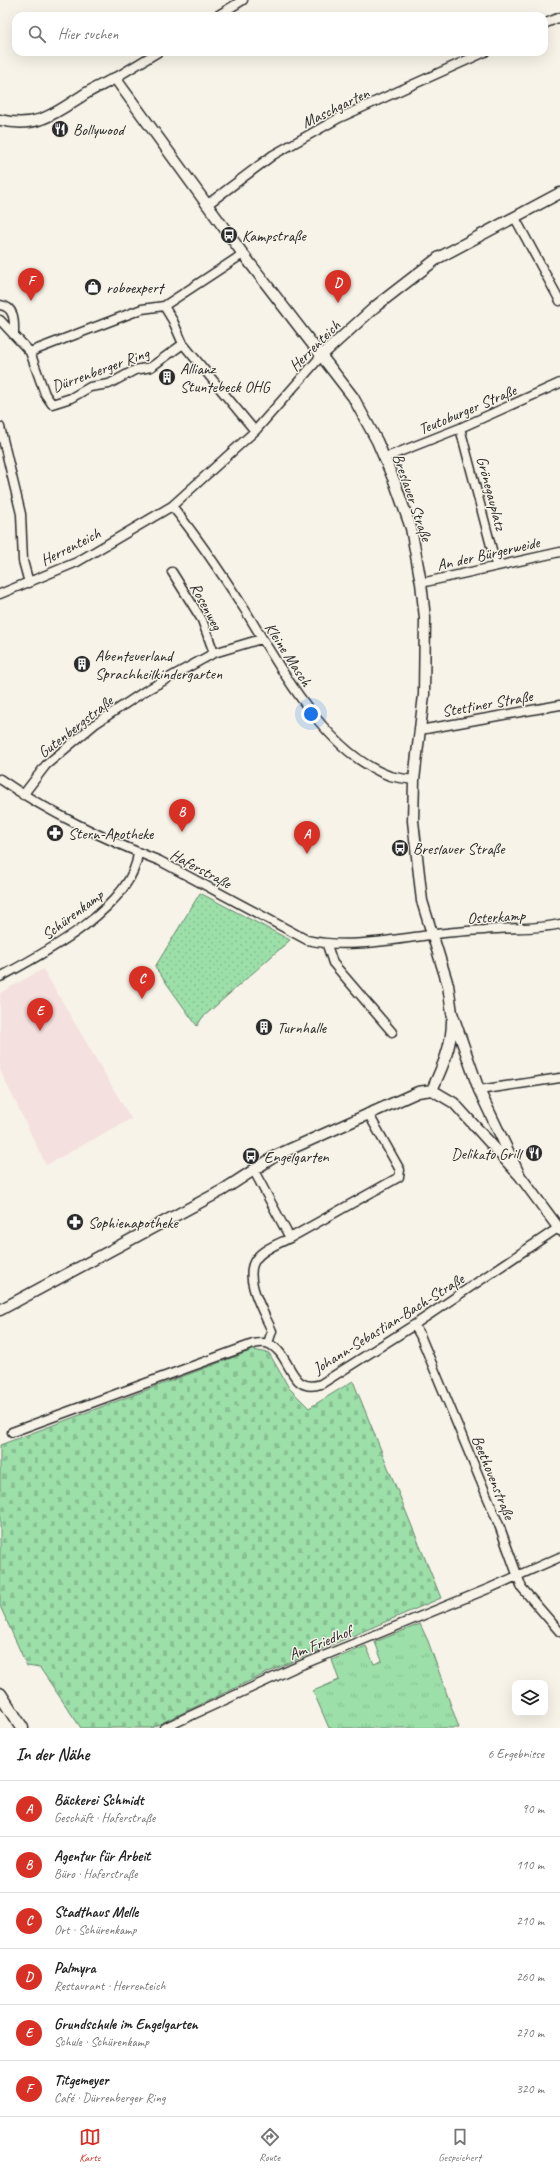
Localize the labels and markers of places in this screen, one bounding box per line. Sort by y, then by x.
restaurant icon: Bollywood [50,119,70,139]
place label: Bollywood [73,120,126,140]
bus stop icon: Kampstraße [219,225,239,245]
place label: Kampstraße [242,226,308,246]
pin: F [18,268,44,301]
pin: D [325,270,351,303]
shop icon: roboexpert [83,277,103,297]
place label: roboexpert [106,278,166,298]
place label: Allianz Stuntebeck OHG [180,359,271,397]
building icon: Allianz Stuntebeck OHG [157,367,177,387]
place label: Abenteuerland Sprachheilkindergarten [95,646,223,684]
building icon: Abenteuerland Sprachheilkindergarten [72,654,92,674]
pin: B [169,799,195,832]
pin: A [294,821,320,854]
pharmacy icon: Stern-Apotheke [45,823,65,843]
place label: Stern-Apotheke [68,824,155,844]
bus stop icon: Breslauer Straße [390,838,410,858]
place label: Breslauer Straße [413,839,506,859]
pin: C [129,966,155,999]
pin: E [27,998,53,1031]
building icon: Turnhalle [254,1017,274,1037]
place label: Turnhalle [277,1018,328,1038]
restaurant icon: Delikato Grill [524,1143,544,1163]
place label: Delikato Grill [451,1144,524,1164]
bus stop icon: Engelgarten [241,1146,261,1166]
place label: Engelgarten [264,1147,330,1167]
pharmacy icon: Sophienapotheke [65,1212,85,1232]
place label: Sophienapotheke [88,1213,179,1233]

